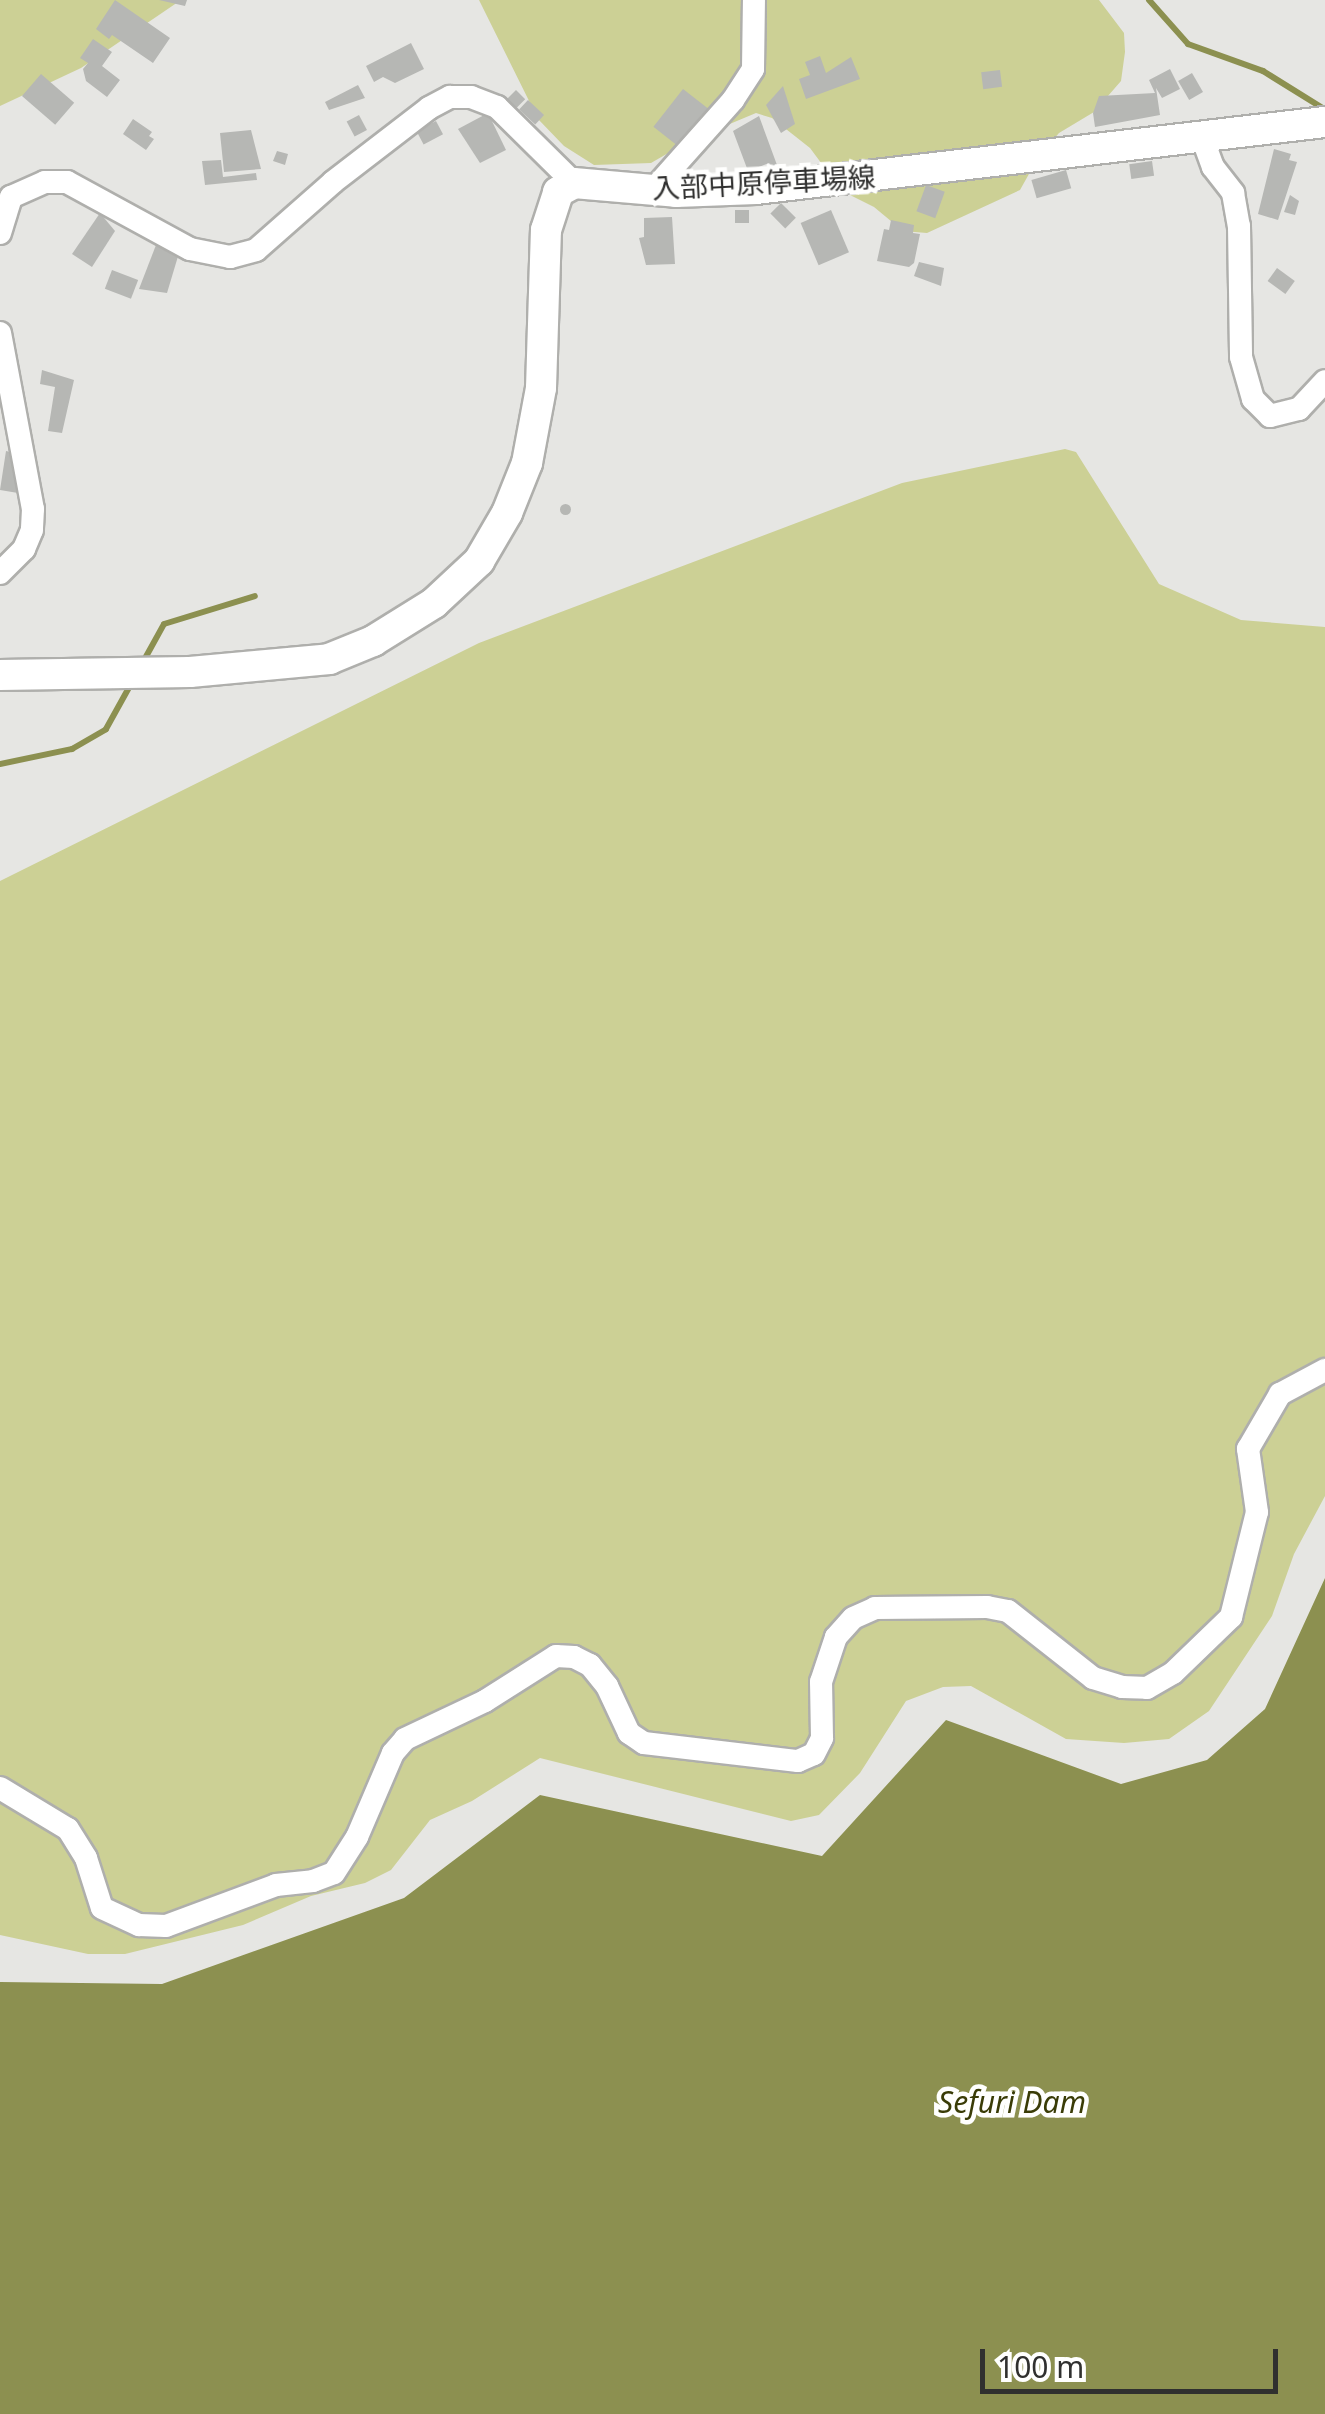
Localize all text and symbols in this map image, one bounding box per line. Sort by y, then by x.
street label: 入部中原停車場線 [651,159,877,205]
water label: Sefuri Dam [938,2084,1086,2120]
scale bar [985,2329,1282,2391]
text: 100 m [997,2346,1084,2387]

